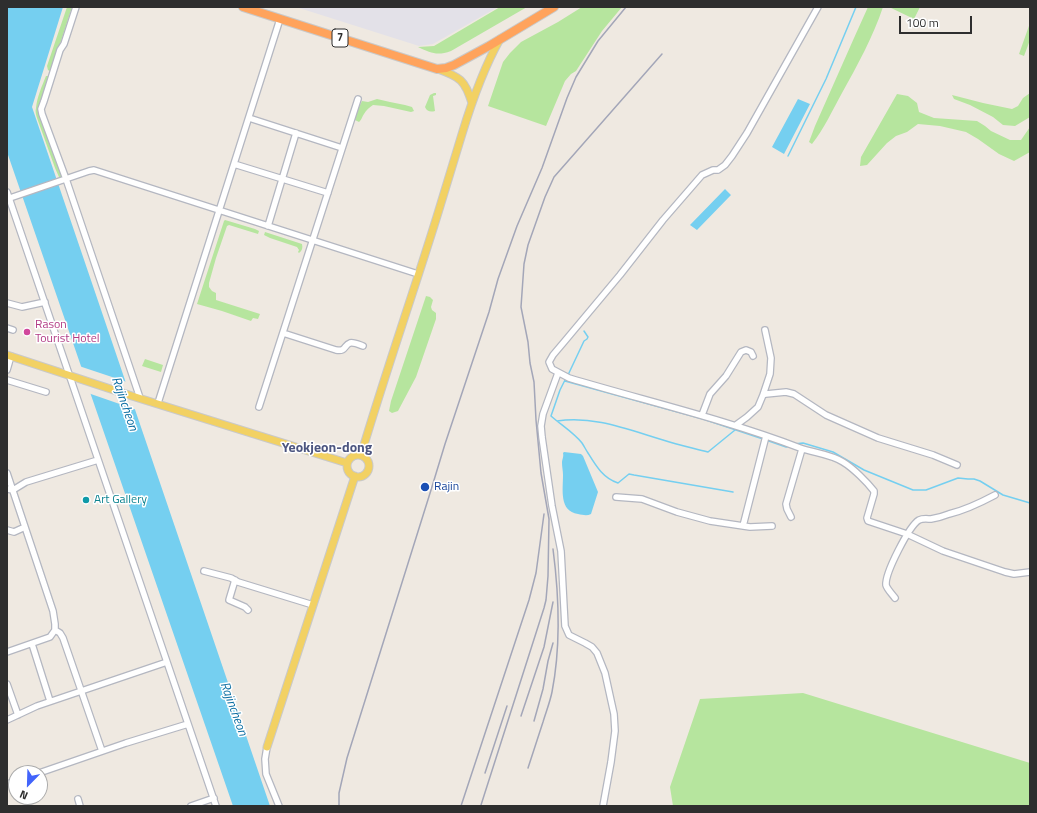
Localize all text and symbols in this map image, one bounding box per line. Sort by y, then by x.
scale bar [901,8,974,34]
text: 100 m [906,13,939,32]
road number: 7 [332,29,348,47]
place label: Rason Tourist Hotel [35,318,100,346]
marker: Rason Tourist Hotel [22,327,32,337]
water label: Rajincheon [107,375,141,433]
district label: Yeokjeon-dong [282,441,372,457]
place label: Rajin [434,480,459,494]
marker: Rajin [419,481,431,493]
place label: Art Gallery [94,493,147,507]
marker: Art Gallery [81,495,91,505]
water label: Rajincheon [216,680,250,738]
north arrow [8,765,48,805]
text: N [17,786,30,804]

